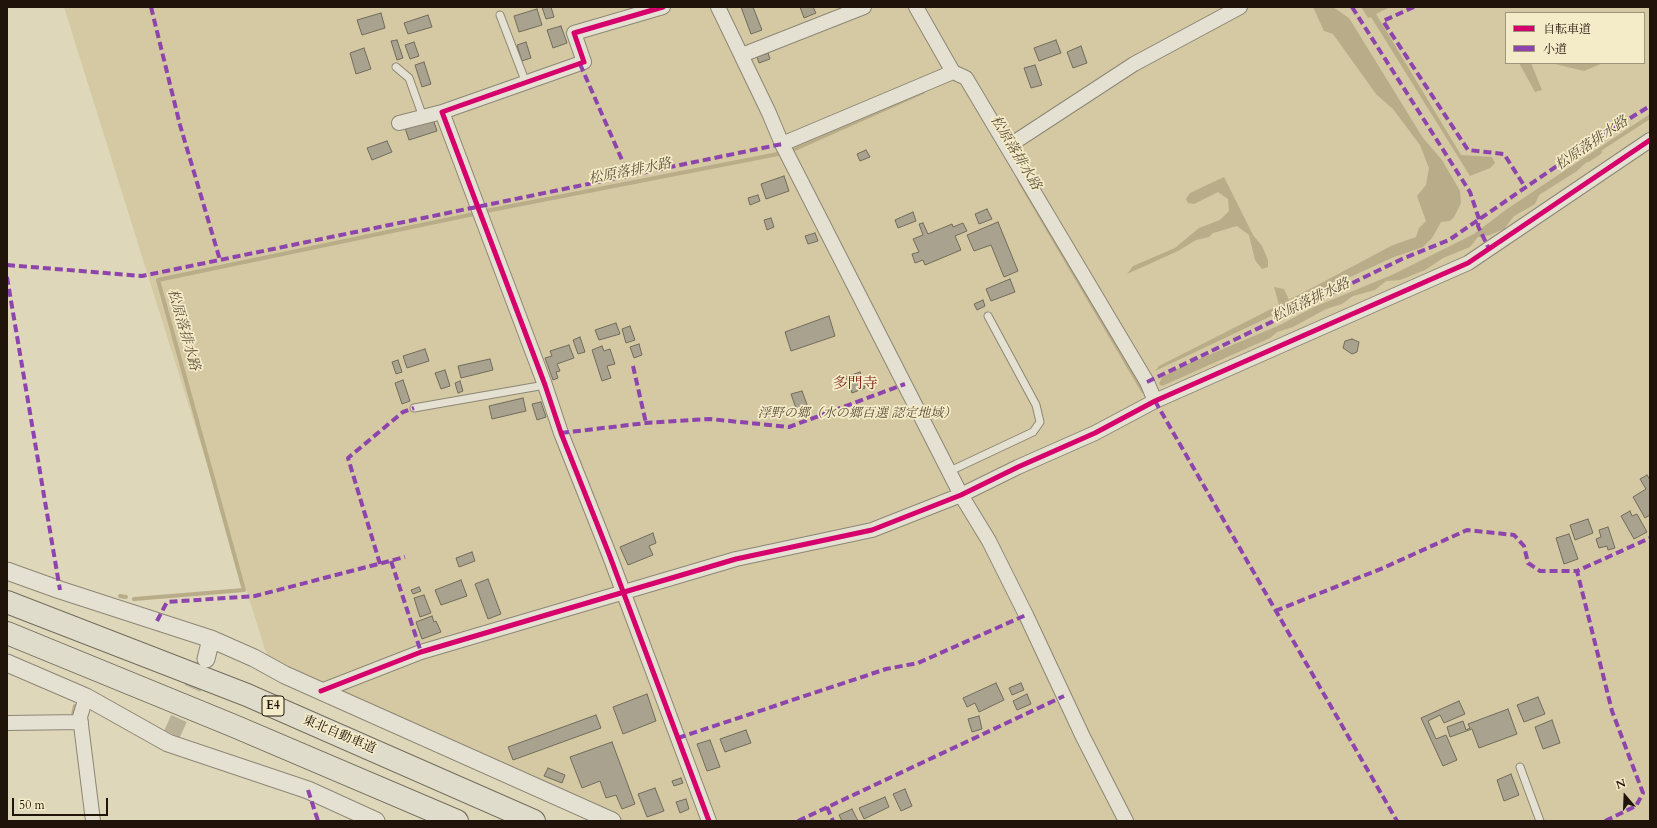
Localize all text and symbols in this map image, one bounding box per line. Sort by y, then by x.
legend [1505,12,1645,64]
text: 自転車道 [1543,21,1591,37]
text: 小道 [1543,41,1567,57]
water label: 松原落排水路 [986,113,1044,193]
water label: 松原落排水路 [1552,114,1632,174]
water label: 松原落排水路 [587,156,673,188]
water label: 松原落排水路 [1269,276,1353,326]
water label: 松原落排水路 [163,287,203,373]
district label: 多門寺 [833,376,877,394]
park label: 浮野の郷（水の郷百選 認定地域） [758,406,956,422]
road number: E4 [262,696,284,716]
street label: 東北自動車道 [300,713,378,757]
north arrow [1605,776,1645,816]
text: N [1614,776,1628,793]
scale bar [14,790,110,816]
text: 50 m [19,797,45,813]

